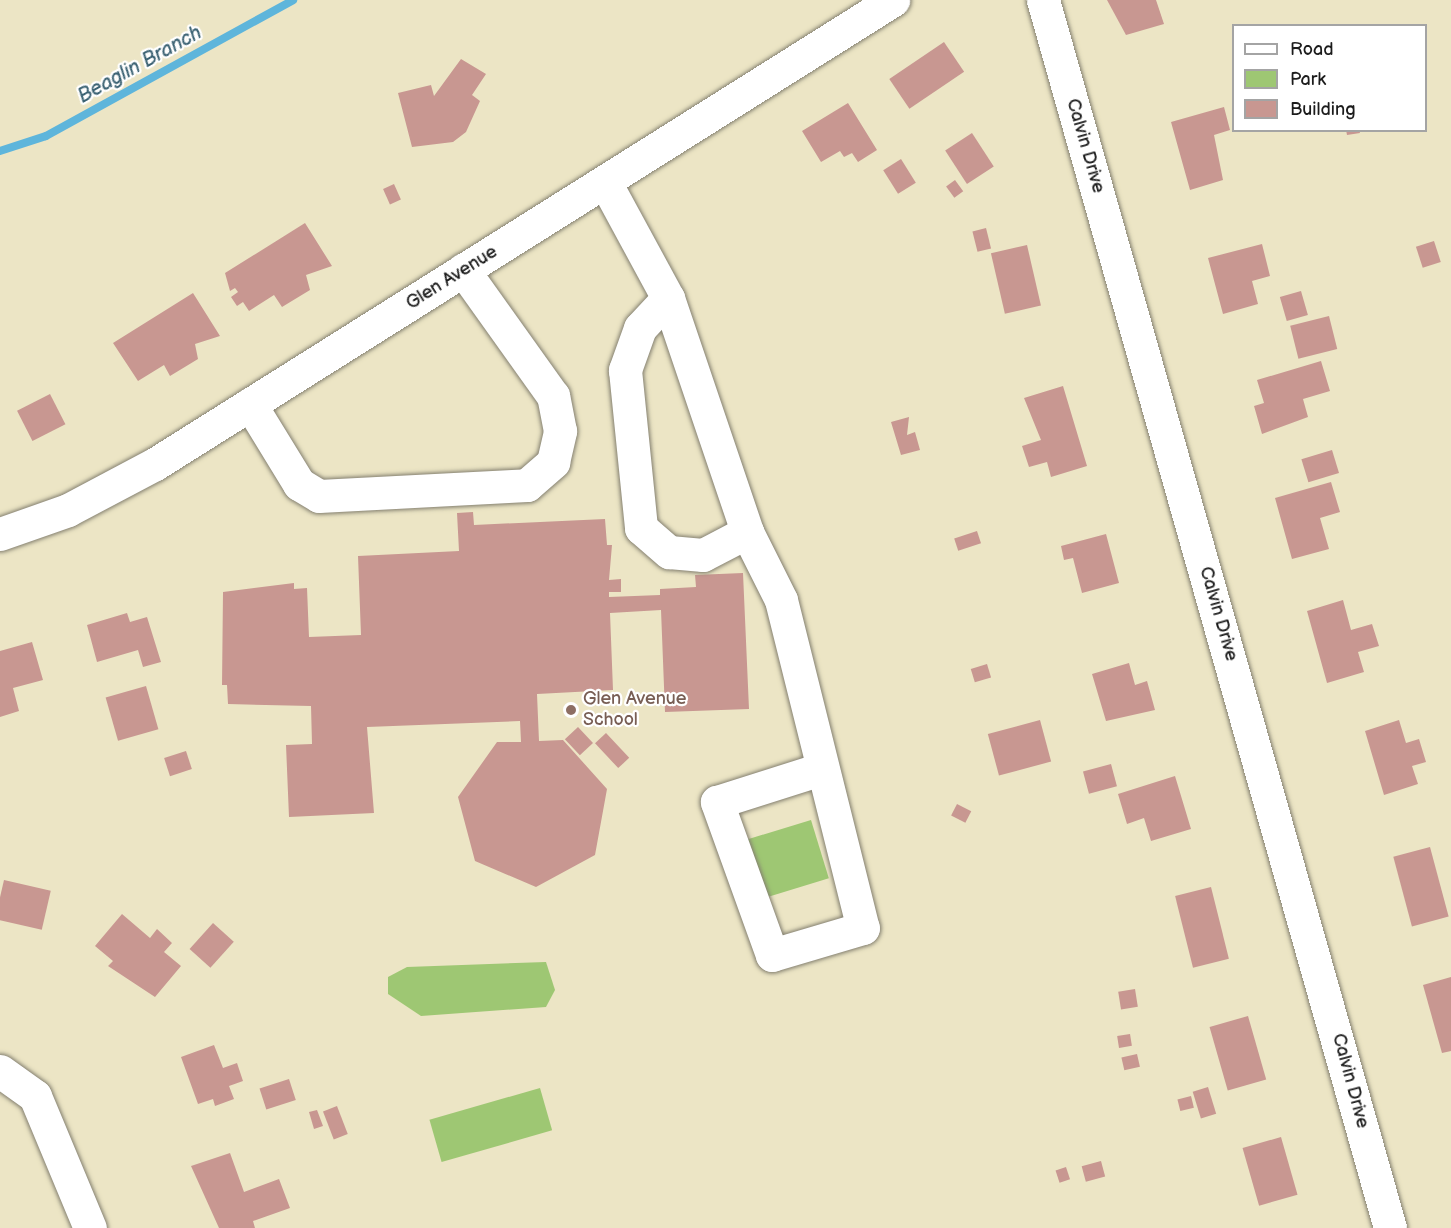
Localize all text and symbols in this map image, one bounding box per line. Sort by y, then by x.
water label: Beaglin Branch [74,21,206,109]
legend [1232,24,1427,132]
text: Road [1290,39,1334,60]
text: Park [1290,69,1326,90]
street label: Calvin Drive [1061,96,1109,196]
text: Building [1290,99,1356,120]
street label: Glen Avenue [402,241,502,315]
street label: Calvin Drive [1194,564,1242,664]
place label: Glen Avenue School [583,689,686,732]
marker: Glen Avenue School [564,703,578,717]
street label: Calvin Drive [1327,1031,1373,1131]

